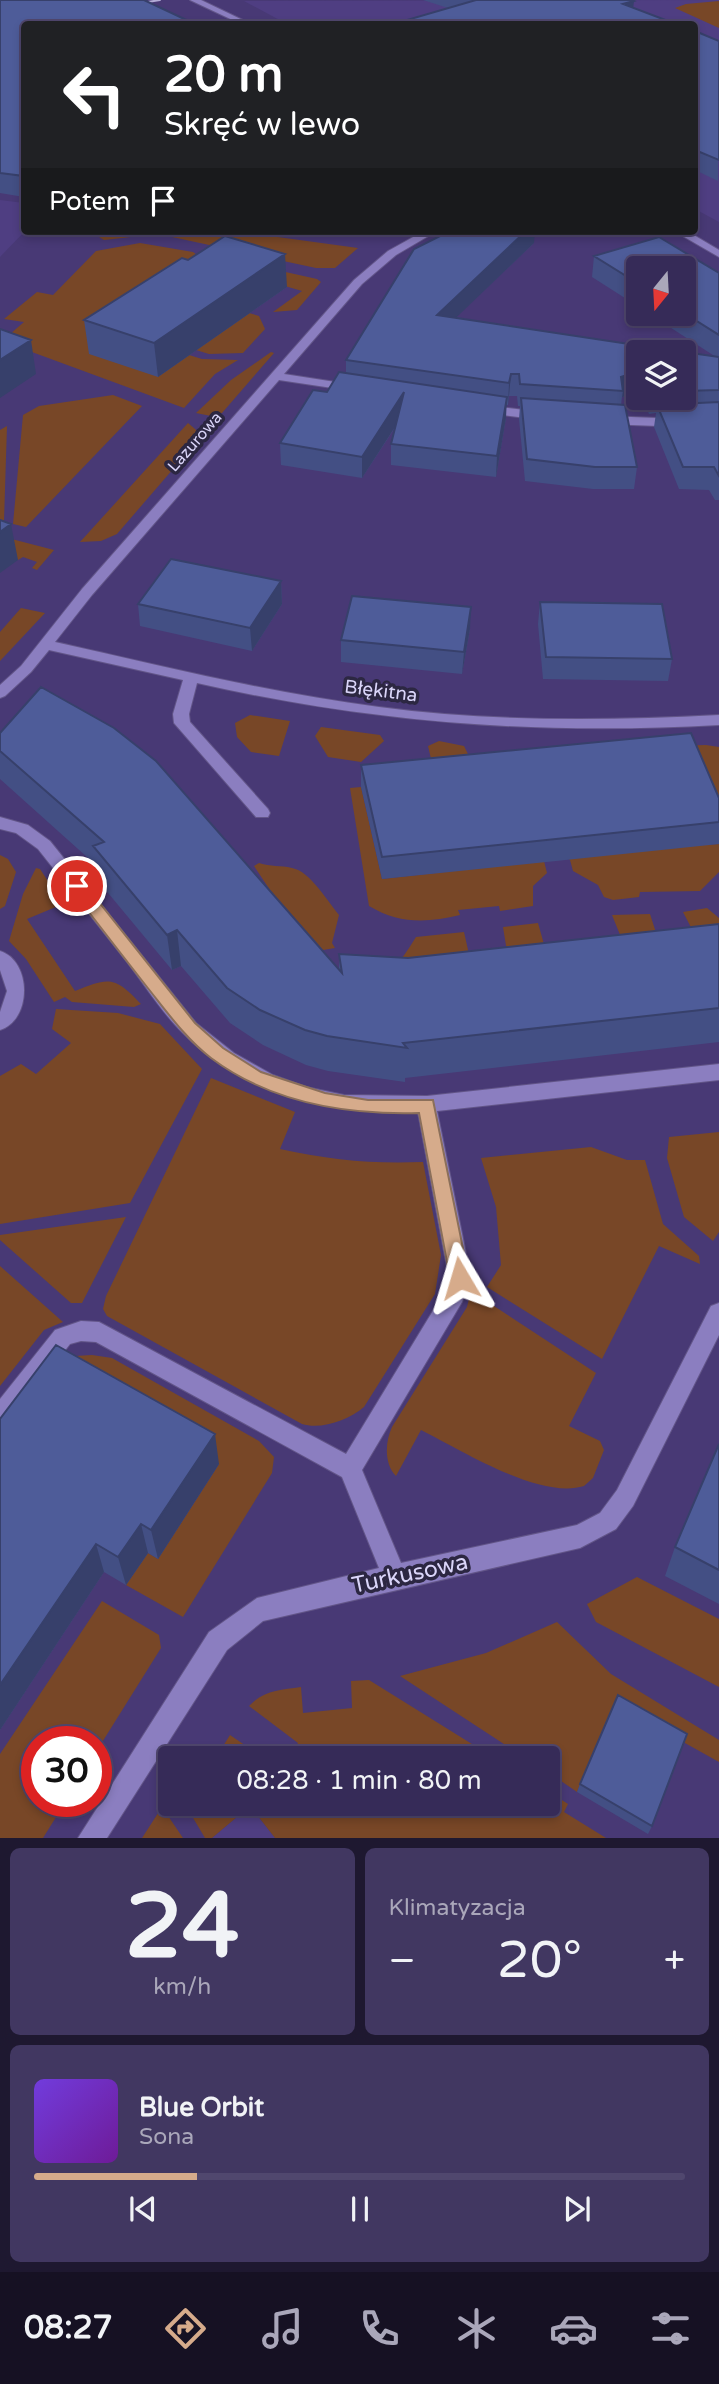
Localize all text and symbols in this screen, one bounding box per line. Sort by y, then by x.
text: 20 m [164,46,283,105]
icon: left [49,49,140,140]
text: Skręć w lewo [164,106,360,144]
icon: arrive [144,182,182,220]
text: Potem [49,186,130,217]
north arrow [626,256,696,326]
map controls [626,256,696,410]
button: layers [626,340,696,410]
street label: Lazurowa [164,408,226,476]
street label: Błękitna [343,676,419,706]
pin [47,856,107,916]
icon: arrive [58,867,96,905]
position arrow [423,1241,497,1315]
street label: Turkusowa [349,1548,471,1600]
speed limit sign: 30 [21,1726,112,1817]
text: 08:28 · 1 min · 80 m [236,1765,482,1796]
text: 24 [125,1872,239,1982]
text: Klimatyzacja [389,1894,526,1922]
text: 20° [497,1929,582,1992]
text: − [389,1938,416,1984]
text: + [664,1938,685,1984]
text: km/h [153,1973,211,2001]
text: Blue Orbit [139,2092,264,2123]
text: Sona [139,2123,194,2151]
icon: previous [124,2190,162,2228]
icon: pause [341,2190,379,2228]
icon: next [558,2190,596,2228]
icon: directions [161,2304,210,2353]
icon: music [258,2304,307,2353]
icon: phone [355,2304,404,2353]
icon: climate [452,2304,501,2353]
icon: car [549,2304,598,2353]
icon: filters [646,2304,695,2353]
text: 08:27 [24,2309,113,2347]

